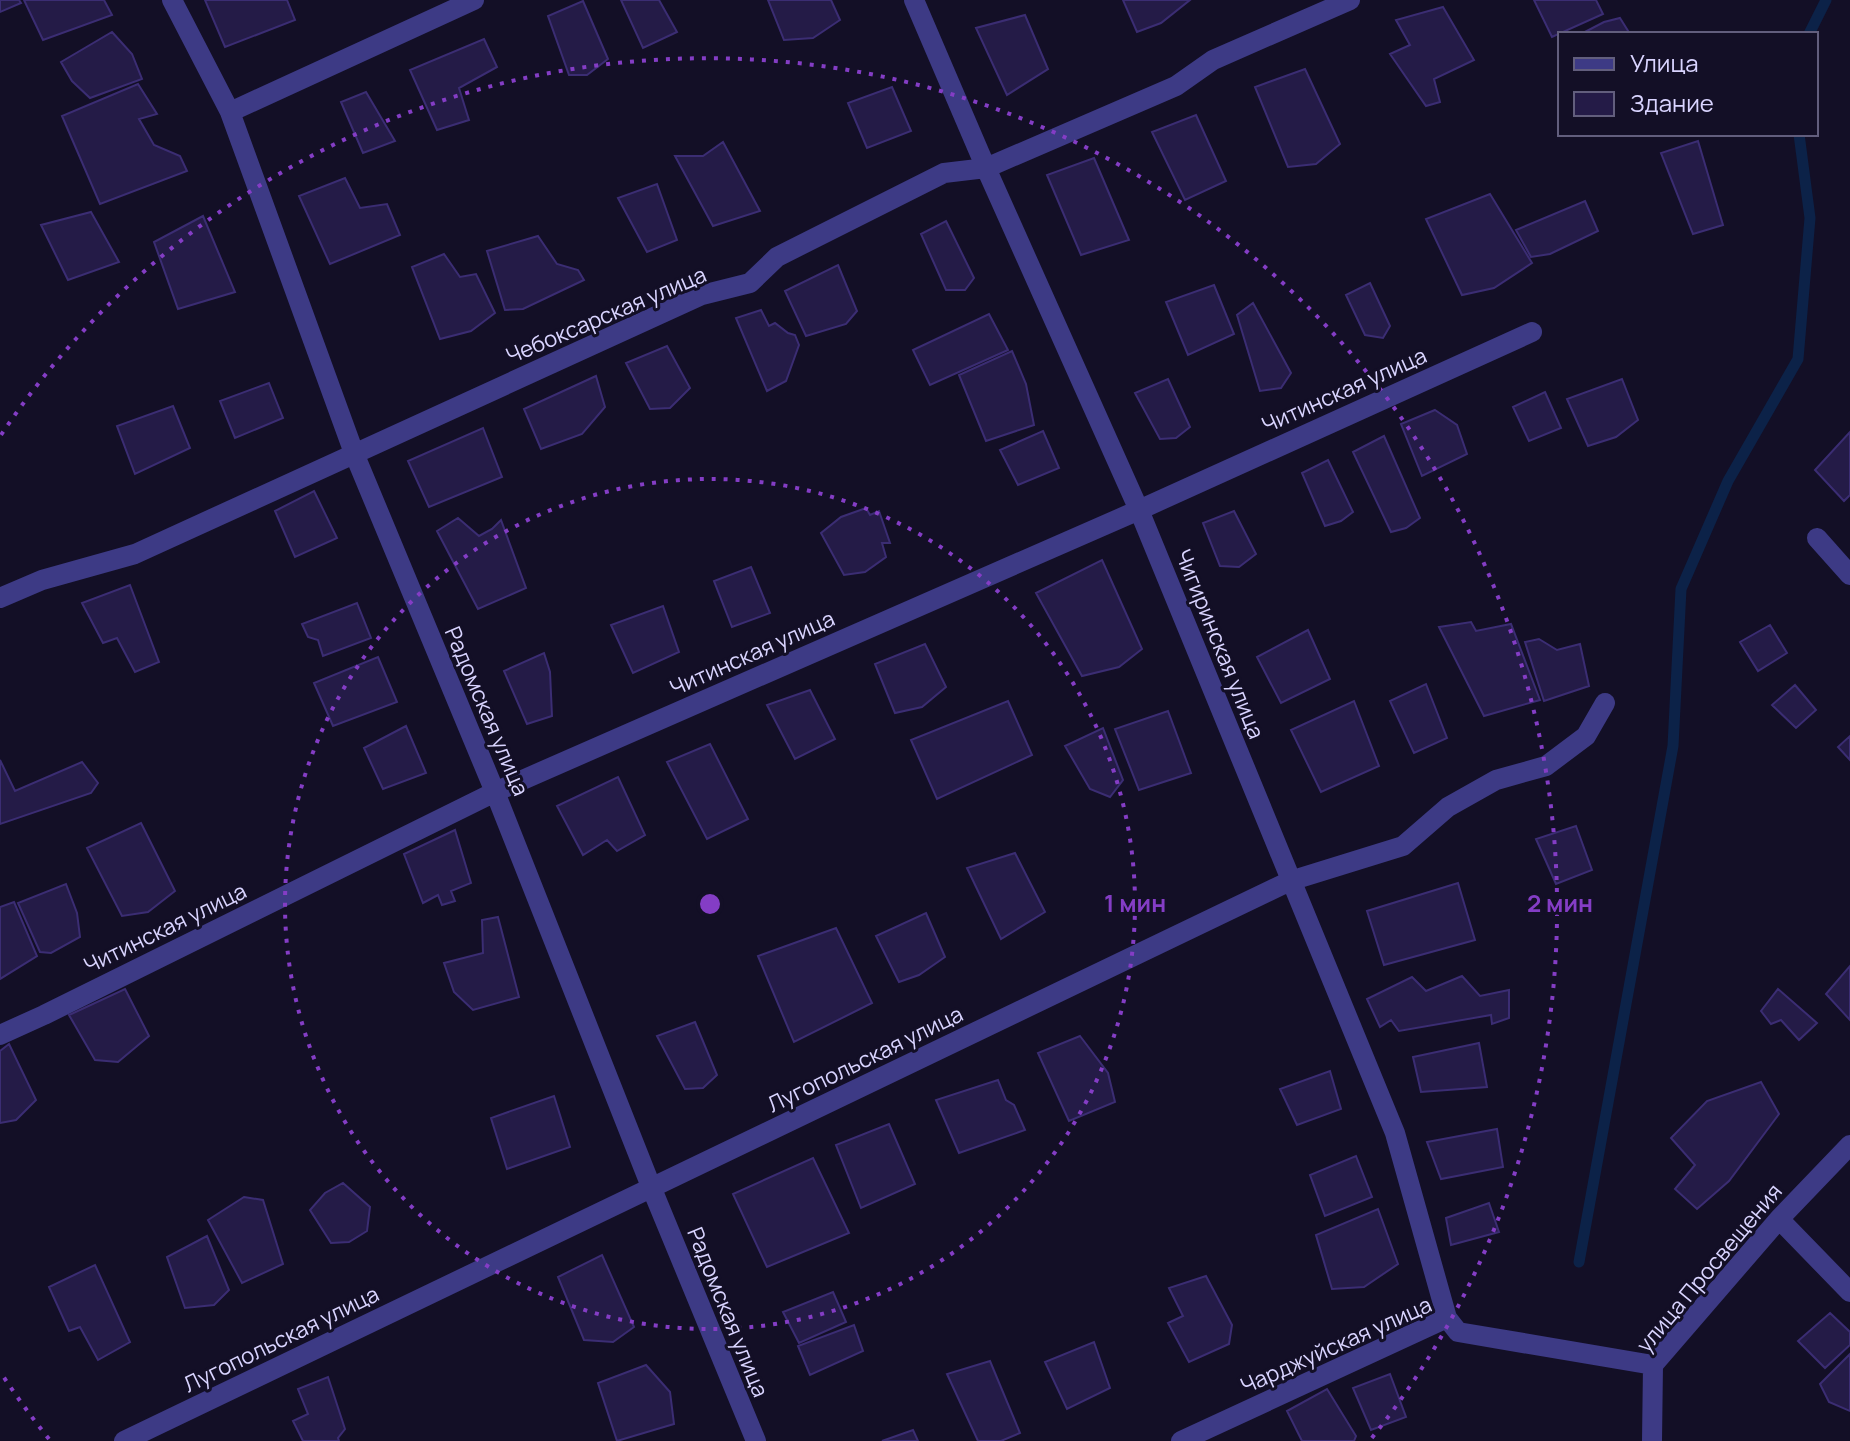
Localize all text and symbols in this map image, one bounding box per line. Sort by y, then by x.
legend [1558,32,1818,136]
text: Улица [1630,46,1699,79]
text: Здание [1630,86,1714,119]
street label: Чебоксарская улица [501,259,711,371]
street label: Читинская улица [1257,340,1431,440]
street label: Чигиринская улица [1168,545,1272,743]
street label: Читинская улица [665,603,839,703]
street label: Радомская улица [438,622,536,800]
street label: Читинская улица [79,876,251,980]
text: 1 мин [1104,886,1166,919]
text: 2 мин [1527,886,1593,919]
centre of rings [696,890,724,918]
street label: Лугопольская улица [762,999,968,1119]
street label: улица Просвещения [1629,1177,1789,1359]
street label: Радомская улица [680,1223,776,1401]
street label: Лугопольская улица [178,1279,384,1399]
street label: Чарджуйская улица [1236,1289,1436,1401]

